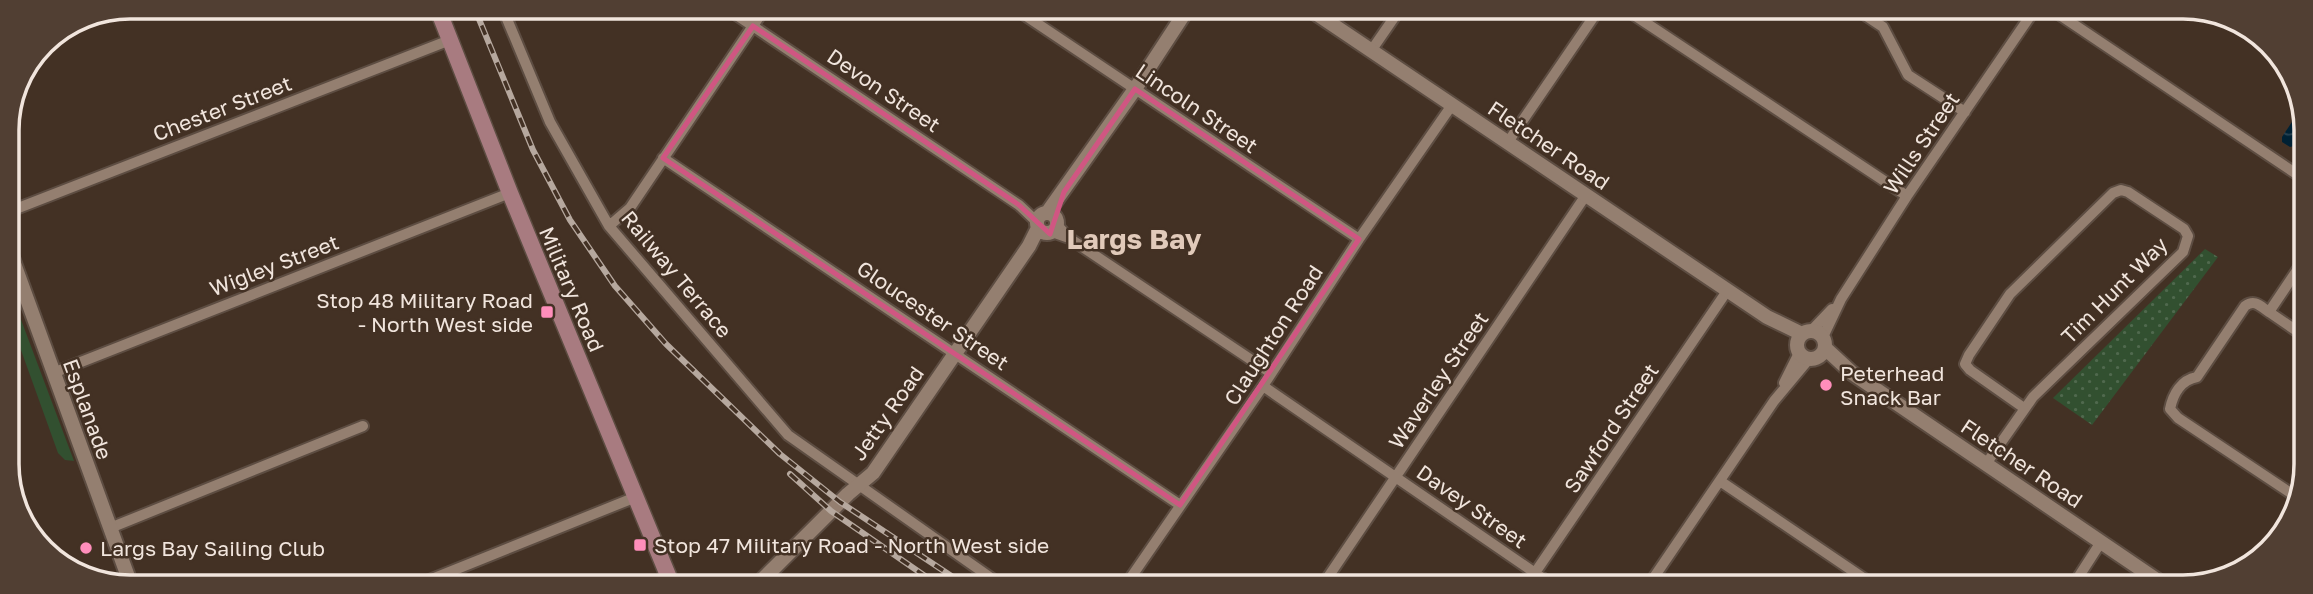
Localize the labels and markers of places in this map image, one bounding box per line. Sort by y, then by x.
place label: Stop 48 Military Road - North West side [316,287,533,337]
marker: Stop 48 Military Road - North West side [539,304,555,320]
place label: Peterhead Snack Bar [1840,360,1944,410]
marker: Peterhead Snack Bar [1818,377,1834,393]
place label: Stop 47 Military Road - North West side [654,532,1049,558]
place label: Largs Bay Sailing Club [100,535,325,561]
marker: Stop 47 Military Road - North West side [632,537,648,553]
marker: Largs Bay Sailing Club [78,540,94,556]

